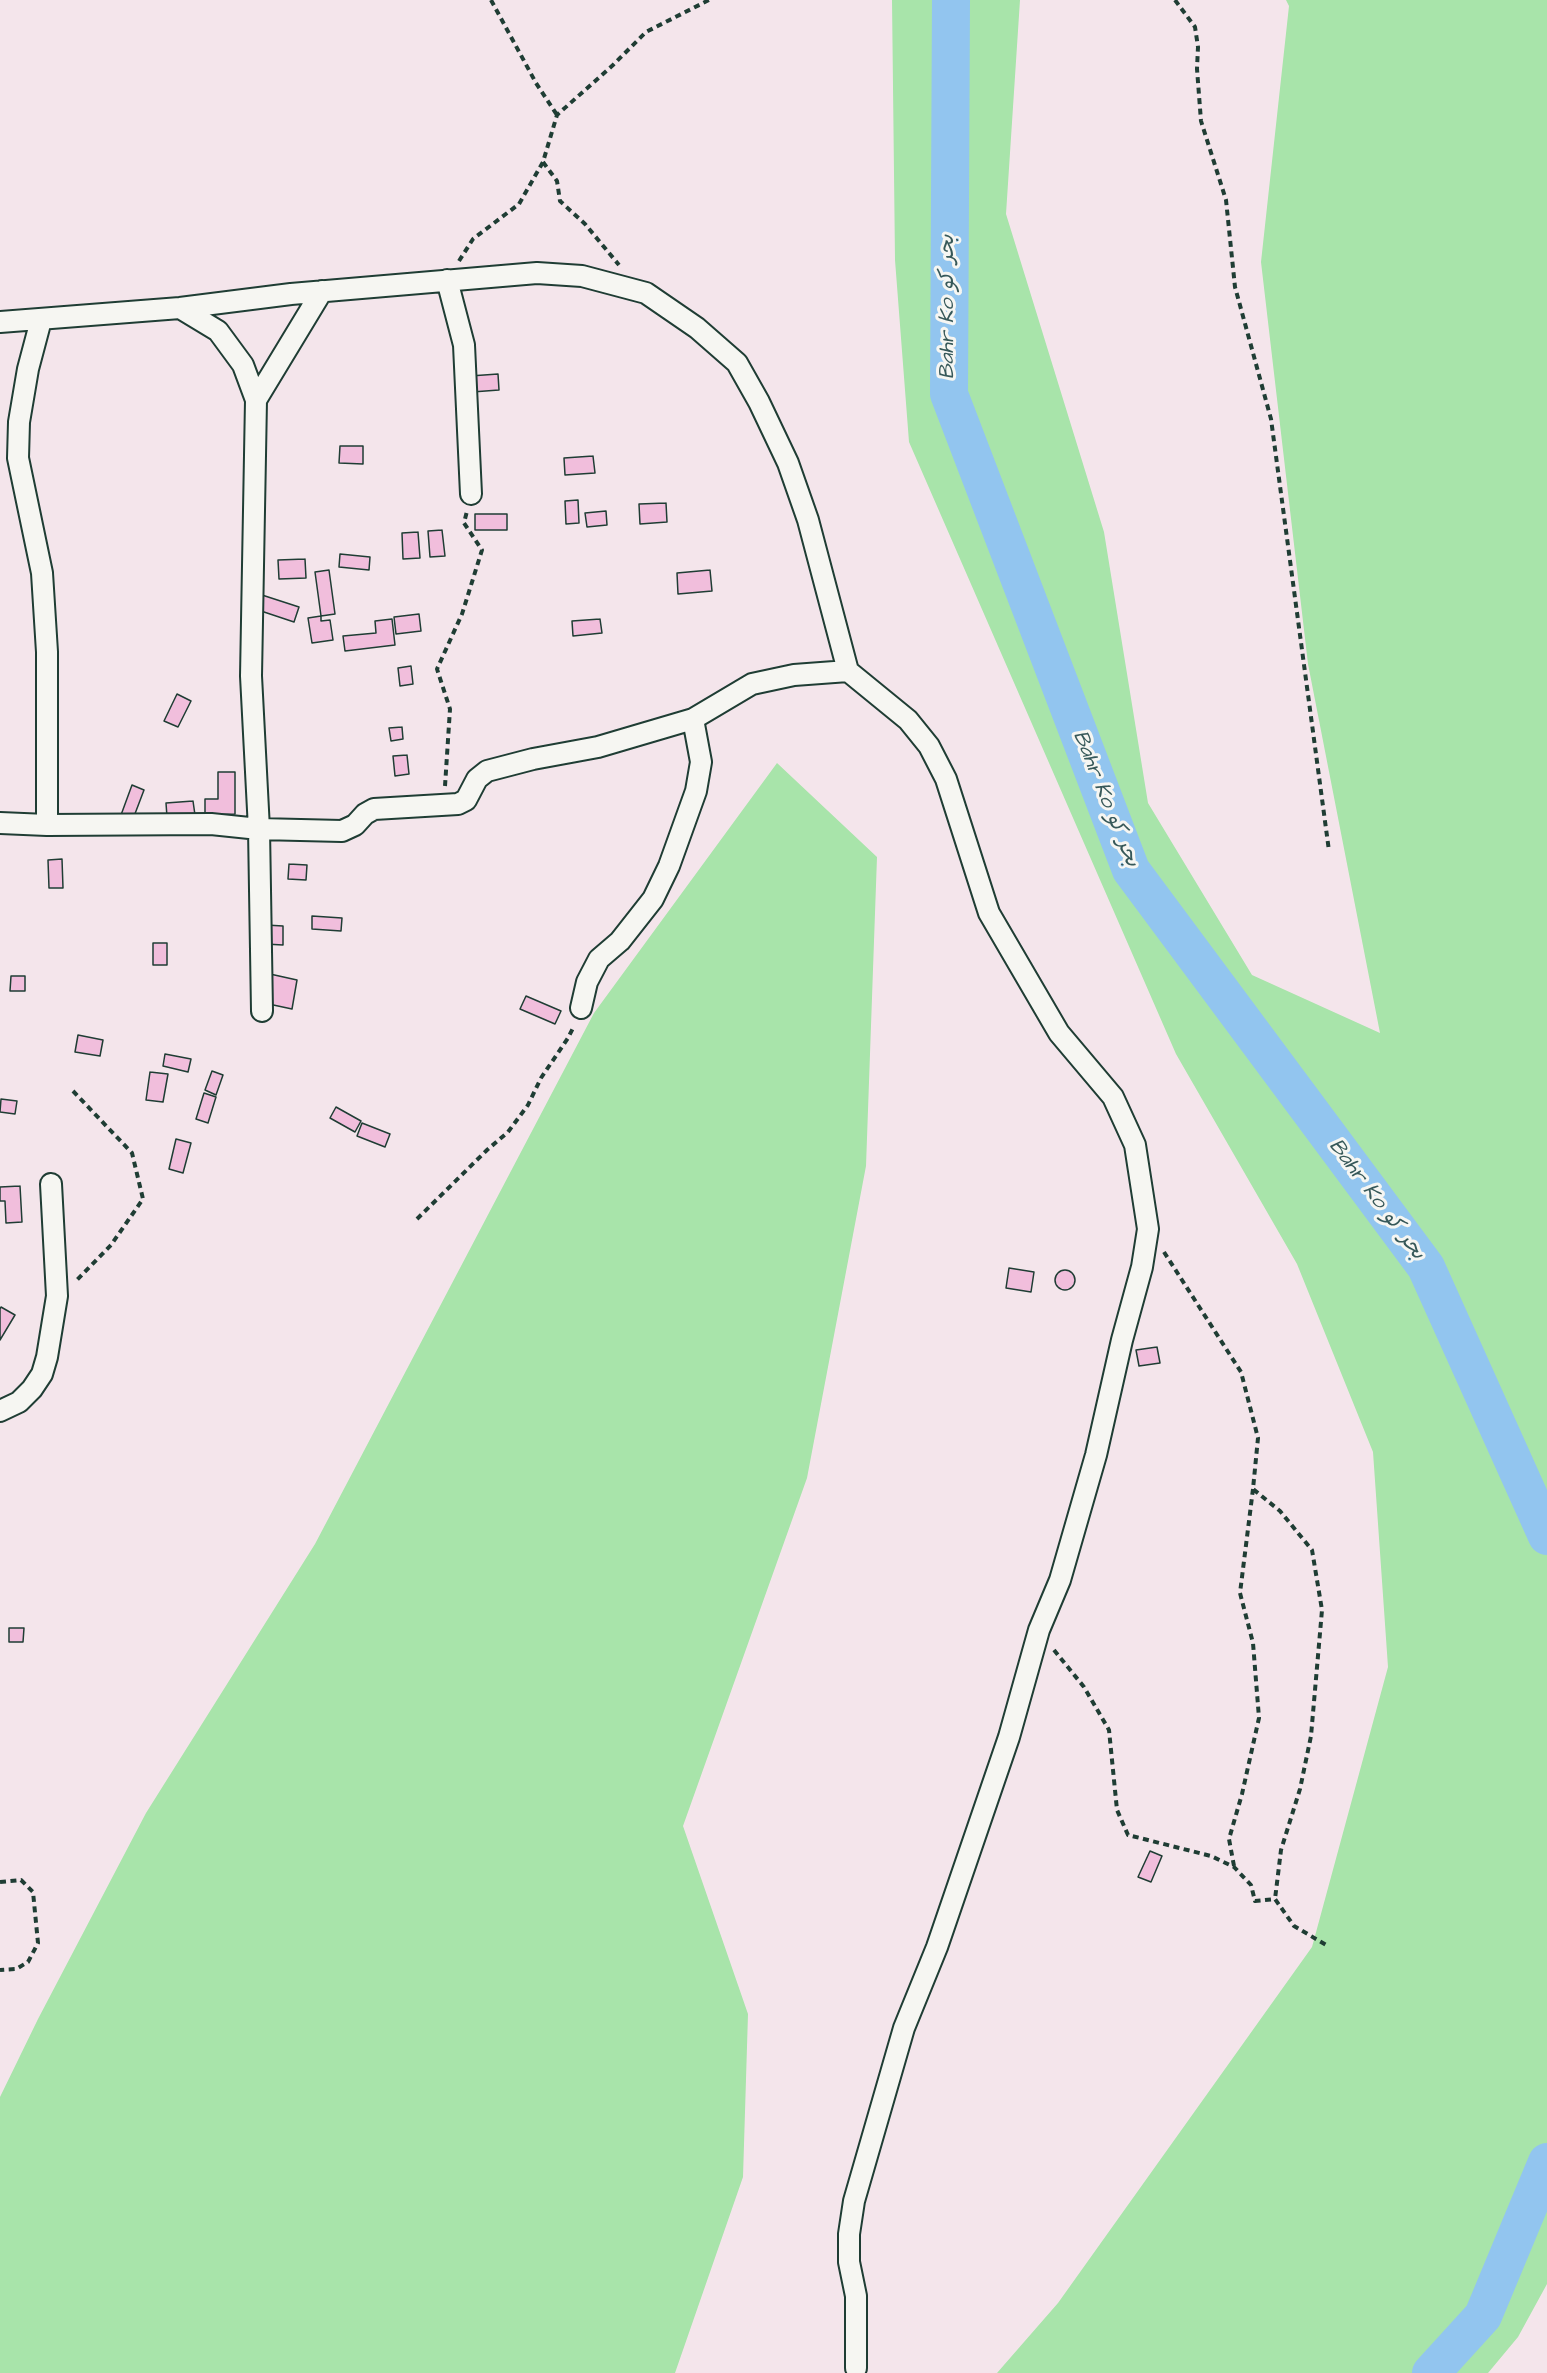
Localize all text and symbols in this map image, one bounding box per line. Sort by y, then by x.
water label: Bahr Ko بحر كو [936,235,962,379]
water label: Bahr Ko بحر كو [1066,727,1144,871]
water label: Bahr Ko بحر كو [1322,1135,1430,1265]

